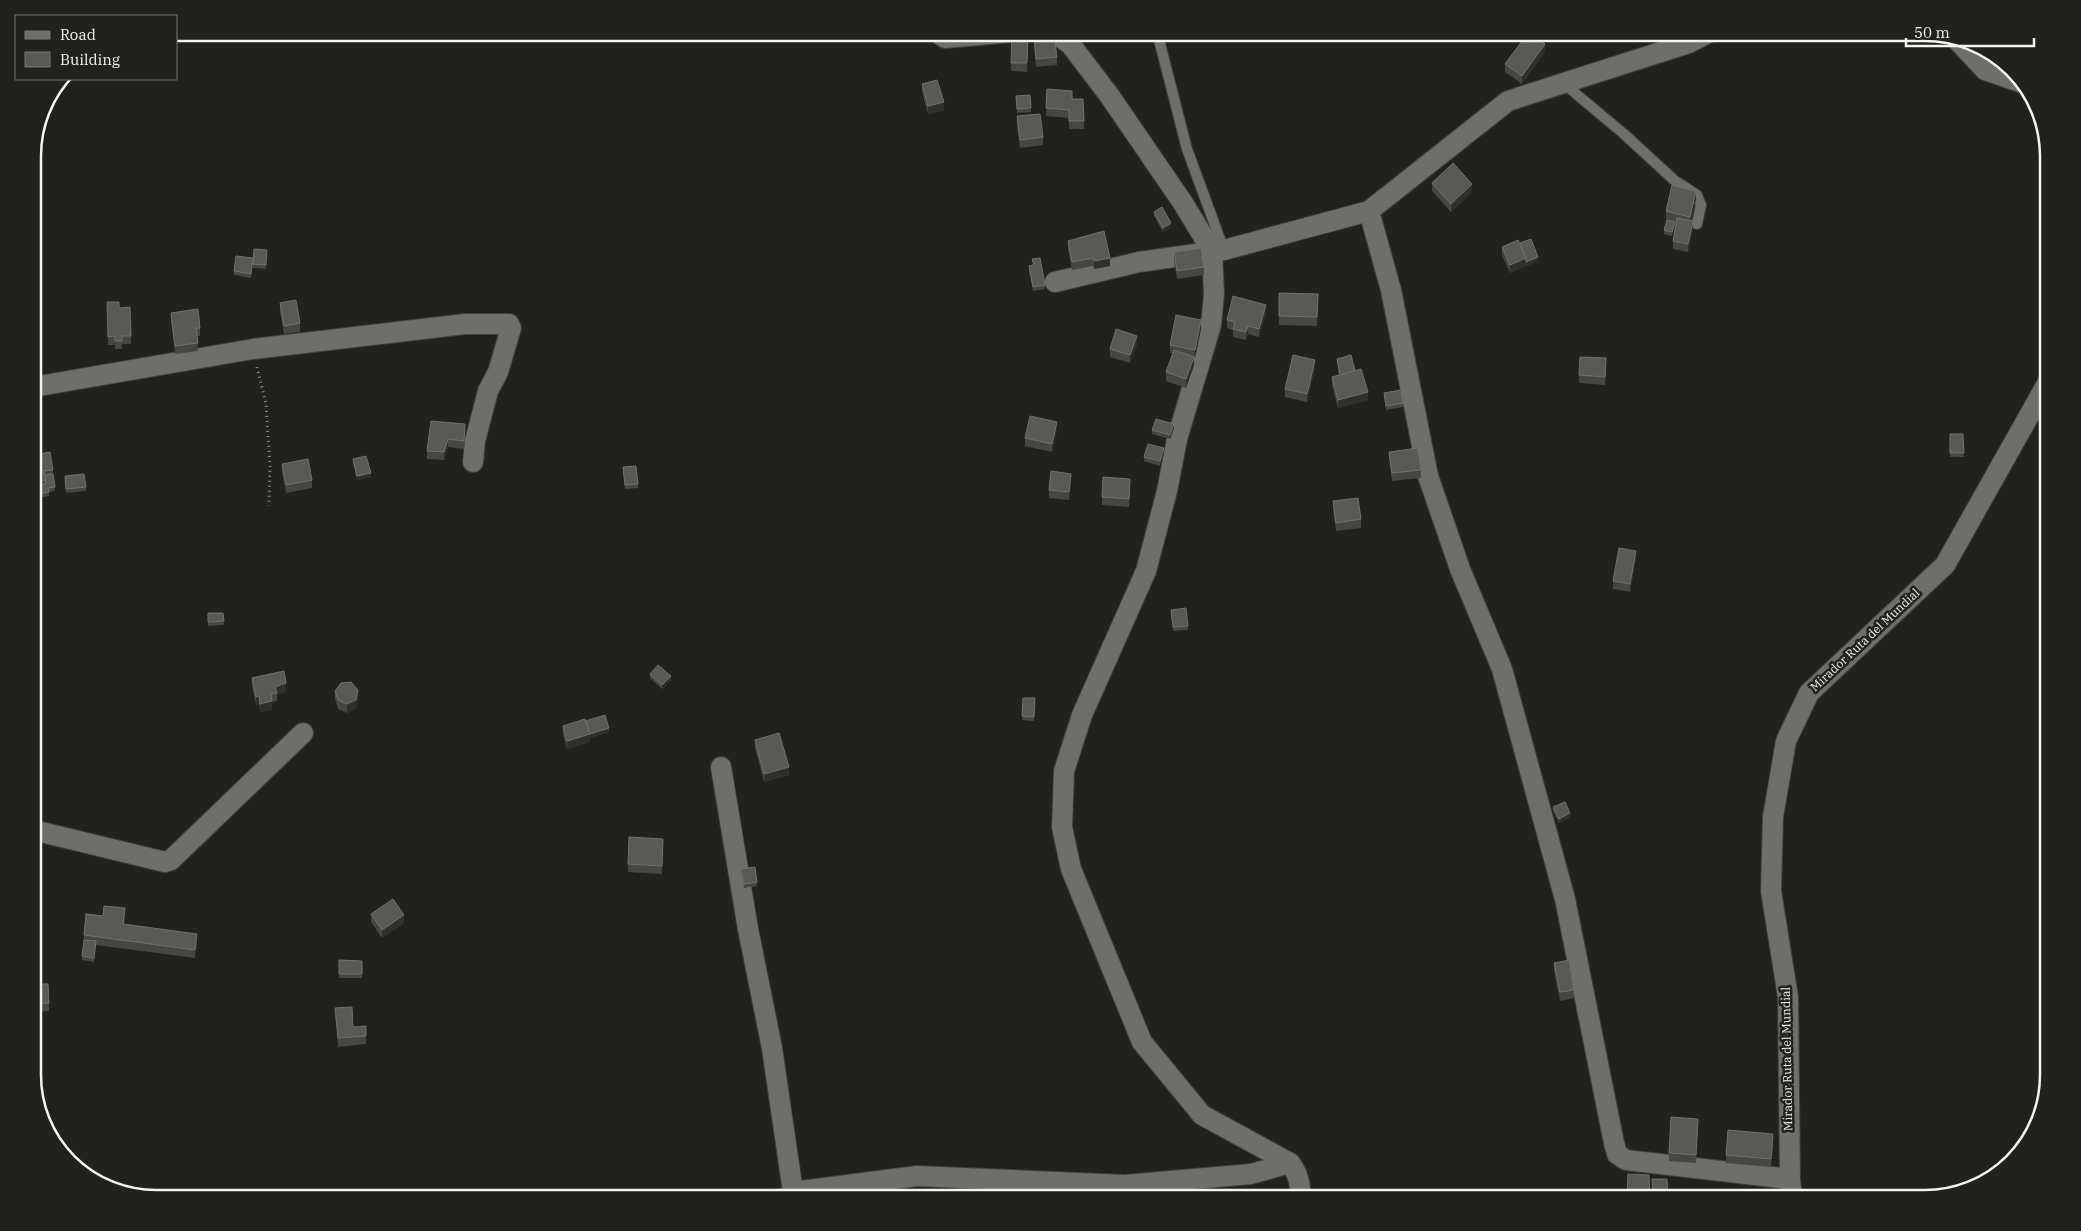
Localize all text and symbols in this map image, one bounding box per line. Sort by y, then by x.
legend [15,15,178,80]
scale bar [1906,15,2034,47]
text: 50 m [1914,23,1950,42]
text: Road [60,25,96,44]
text: Building [60,50,120,69]
street label: Mirador Ruta del Mundial [1807,585,1923,694]
street label: Mirador Ruta del Mundial [1778,986,1795,1131]

